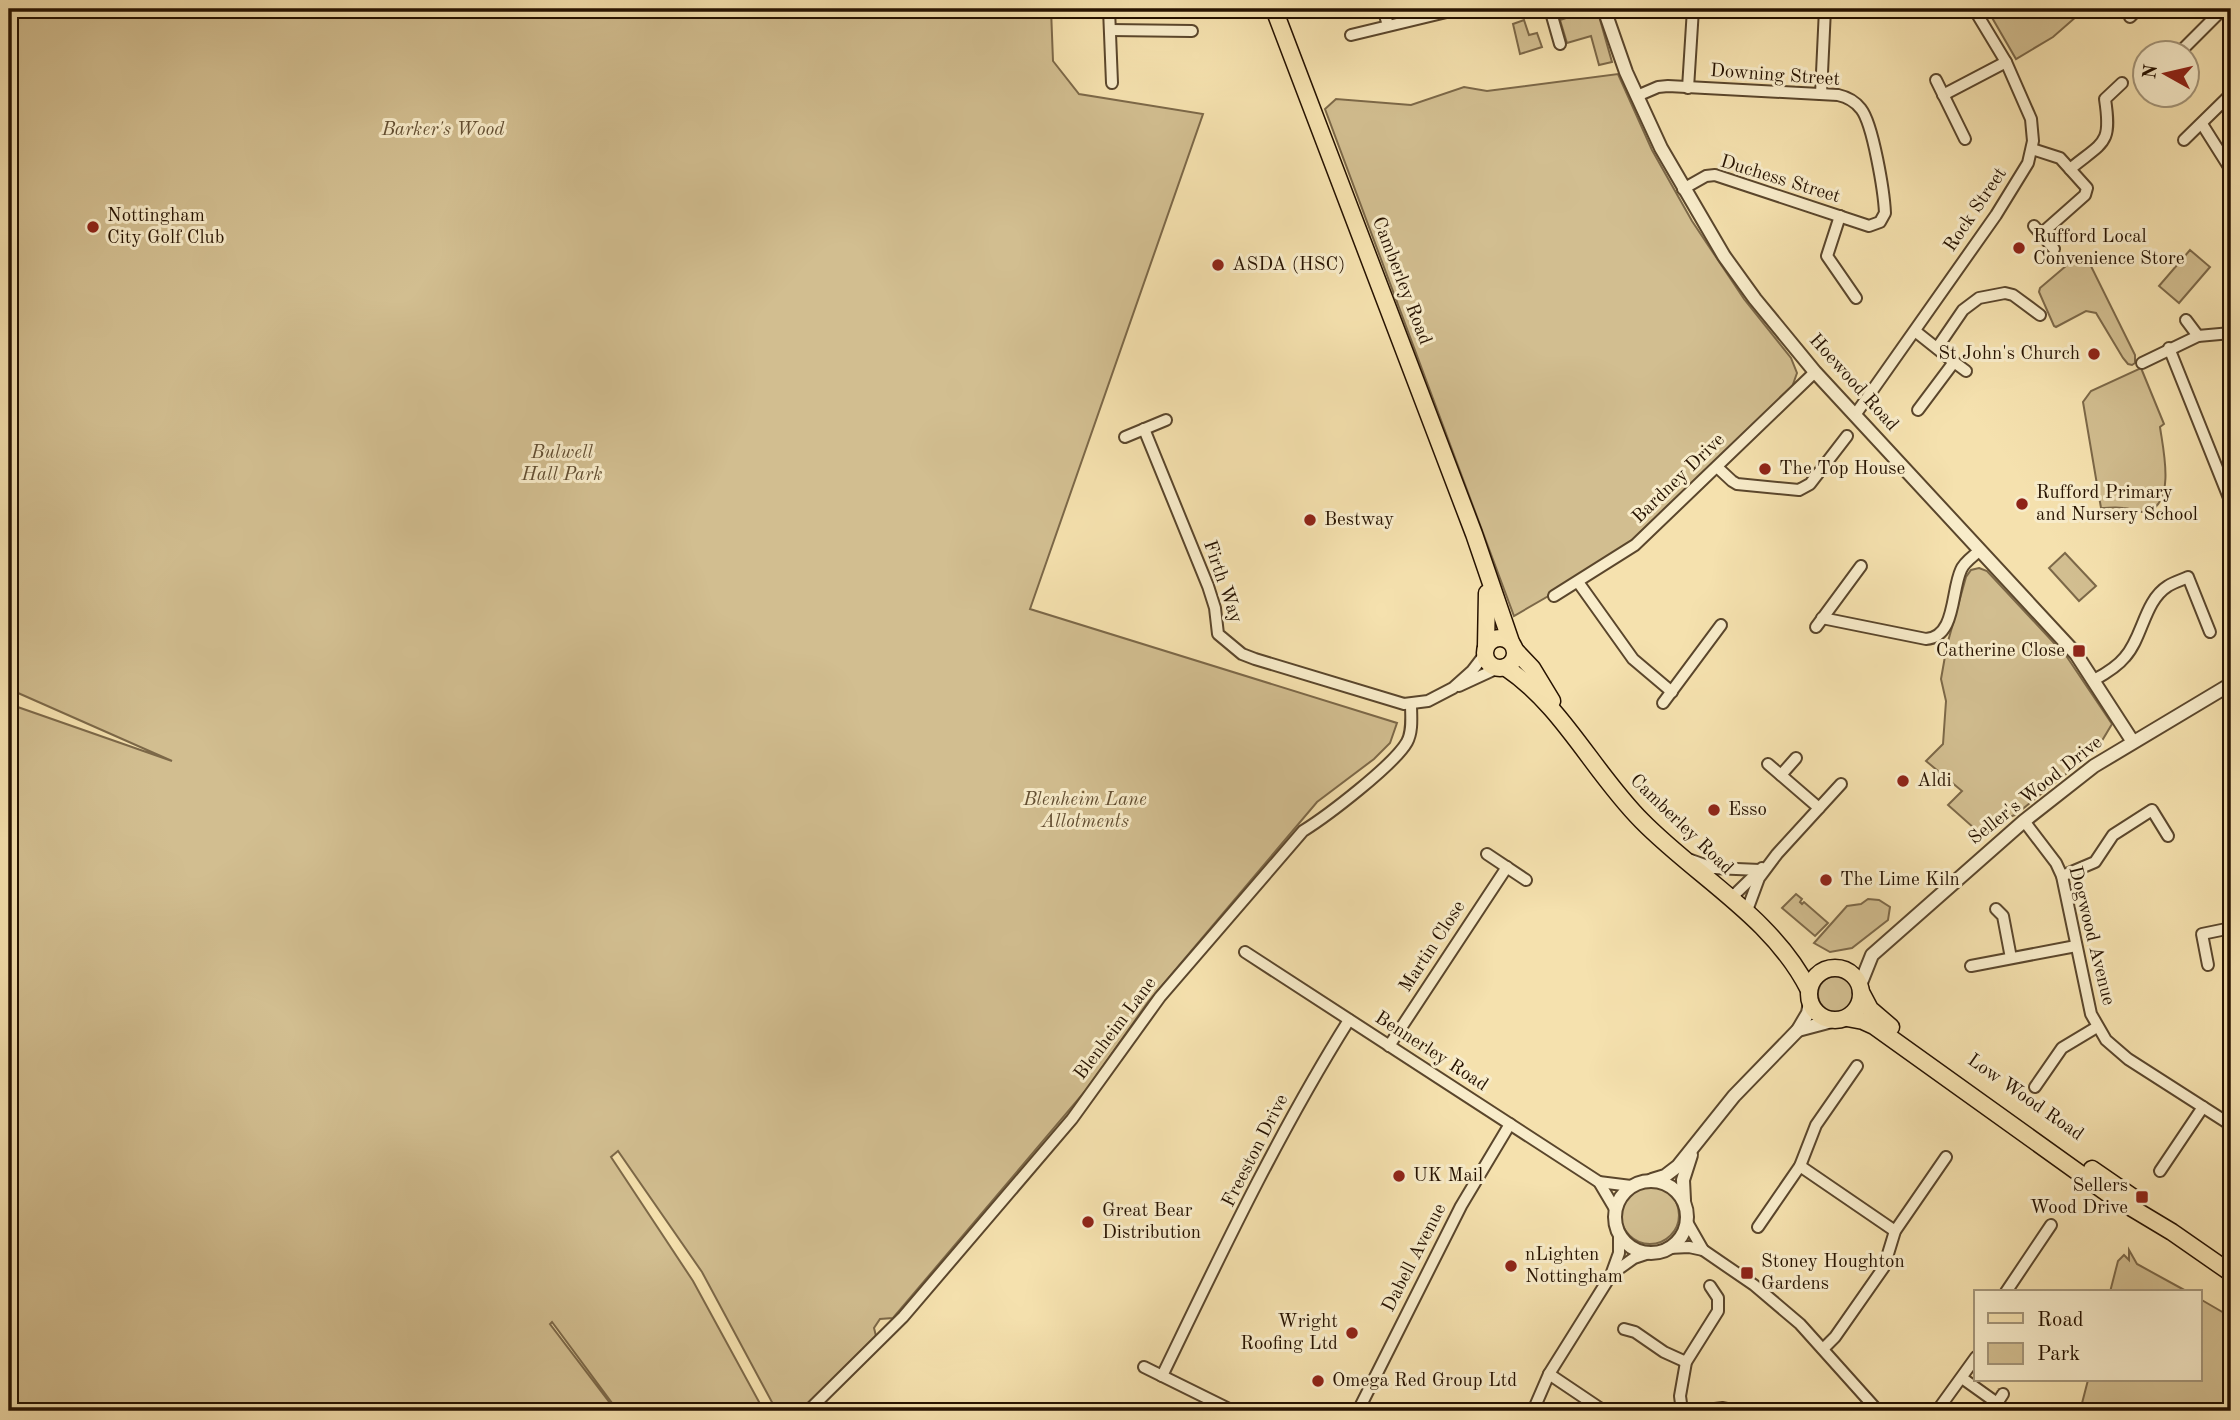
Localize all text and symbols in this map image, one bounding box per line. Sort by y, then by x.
north arrow [2132,38,2202,108]
street label: Downing Street [1709,62,1841,90]
text: N [2141,63,2162,80]
park label: Barker's Wood [381,121,505,140]
street label: Duchess Street [1718,153,1842,207]
street label: Rock Street [1941,165,2011,255]
place label: Nottingham City Golf Club [107,207,224,248]
street label: Camberley Road [1368,215,1434,348]
marker: Nottingham City Golf Club [85,219,101,235]
place label: Rufford Local Convenience Store [2033,228,2184,269]
marker: Rufford Local Convenience Store [2011,240,2027,256]
place label: ASDA (HSC) [1232,255,1345,275]
marker: ASDA (HSC) [1210,257,1226,273]
street label: Hoewood Road [1805,331,1901,435]
place label: St John's Church [1938,345,2080,364]
marker: St John's Church [2086,346,2102,362]
street label: Bardney Drive [1629,430,1729,528]
park label: Bulwell Hall Park [521,444,602,485]
place label: The Top House [1779,460,1905,479]
marker: The Top House [1757,461,1773,477]
place label: Rufford Primary and Nursery School [2036,484,2198,525]
marker: Rufford Primary and Nursery School [2014,496,2030,512]
place label: Bestway [1324,511,1394,530]
marker: Bestway [1302,512,1318,528]
street label: Firth Way [1199,538,1245,626]
place label: Catherine Close [1936,642,2065,661]
marker: Catherine Close [2071,643,2087,659]
street label: Seller's Wood Drive [1966,733,2106,849]
street label: Camberley Road [1626,771,1736,879]
place label: Aldi [1917,772,1952,791]
marker: Aldi [1895,773,1911,789]
park label: Blenheim Lane Allotments [1022,791,1147,832]
place label: Esso [1728,801,1767,820]
marker: Esso [1706,802,1722,818]
street label: Dogwood Avenue [2065,864,2117,1008]
place label: The Lime Kiln [1840,871,1960,890]
marker: The Lime Kiln [1818,872,1834,888]
street label: Martin Close [1397,898,1469,996]
street label: Blenheim Lane [1071,974,1161,1084]
street label: Bennerley Road [1371,1008,1491,1096]
street label: Low Wood Road [1964,1051,2087,1145]
street label: Freeston Drive [1219,1092,1293,1210]
place label: UK Mail [1413,1167,1483,1186]
marker: UK Mail [1391,1168,1407,1184]
place label: Sellers Wood Drive [2030,1177,2128,1218]
marker: Sellers Wood Drive [2134,1189,2150,1205]
street label: Dabell Avenue [1380,1201,1450,1315]
place label: Great Bear Distribution [1102,1202,1201,1243]
marker: Great Bear Distribution [1080,1214,1096,1230]
place label: nLighten Nottingham [1525,1246,1623,1287]
place label: Stoney Houghton Gardens [1761,1253,1905,1294]
marker: nLighten Nottingham [1503,1258,1519,1274]
marker: Stoney Houghton Gardens [1739,1265,1755,1281]
legend [1974,1290,2202,1382]
text: Road [2037,1310,2084,1331]
place label: Wright Roofing Ltd [1240,1313,1338,1354]
marker: Wright Roofing Ltd [1344,1325,1360,1341]
text: Park [2037,1344,2080,1365]
place label: Omega Red Group Ltd [1332,1372,1517,1391]
marker: Omega Red Group Ltd [1310,1373,1326,1389]

